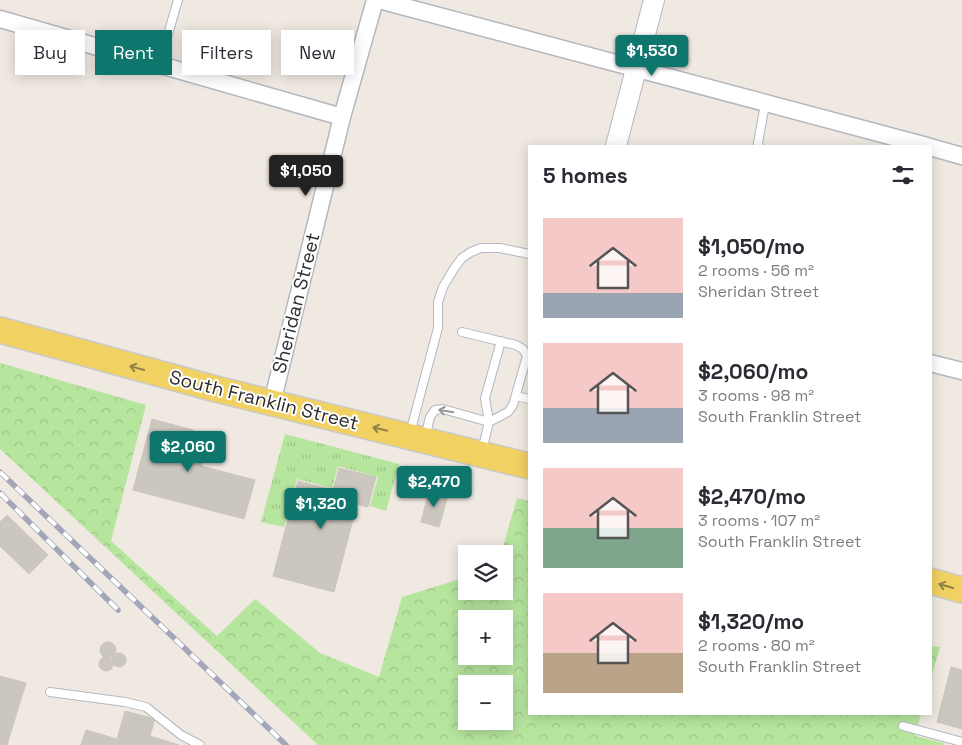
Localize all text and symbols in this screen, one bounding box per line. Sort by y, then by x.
chip: Buy [15,30,85,75]
chip: Rent [95,30,172,75]
chip: Filters [182,30,271,75]
chip: New [281,30,354,75]
pin: $1,530 [611,34,693,77]
text: $1,530 [626,40,678,61]
pin: $1,050 [265,154,347,197]
text: $1,050 [280,160,332,181]
icon: filters [889,161,917,189]
text: 5 homes [543,162,628,189]
street label: Sheridan Street [266,230,326,376]
text: $1,050/mo [698,233,805,260]
icon: home [583,238,643,298]
text: 2 rooms · 56 m² [698,260,814,281]
text: Sheridan Street [698,281,819,302]
text: $2,060/mo [698,358,808,385]
one-way arrow [130,362,146,372]
icon: home [583,363,643,423]
street label: South Franklin Street [167,364,361,436]
text: 3 rooms · 98 m² [698,385,814,406]
one-way arrow [439,405,455,415]
text: South Franklin Street [698,406,861,427]
one-way arrow [372,424,388,433]
pin: $2,060 [147,430,229,473]
text: $2,060 [161,436,215,457]
pin: $2,470 [393,466,475,508]
text: $2,470 [408,471,460,492]
text: $2,470/mo [698,483,806,510]
pin: $1,320 [280,488,362,530]
icon: home [583,488,643,548]
text: $1,320 [295,493,347,514]
text: 3 rooms · 107 m² [698,510,820,531]
text: South Franklin Street [698,531,861,552]
map controls [458,545,513,730]
button: layers [458,545,513,600]
one-way arrow [938,580,954,590]
text: $1,320/mo [698,608,804,635]
button: + [458,610,513,665]
icon: home [583,613,643,673]
text: 2 rooms · 80 m² [698,635,815,656]
text: South Franklin Street [698,656,861,677]
button: − [458,675,513,730]

